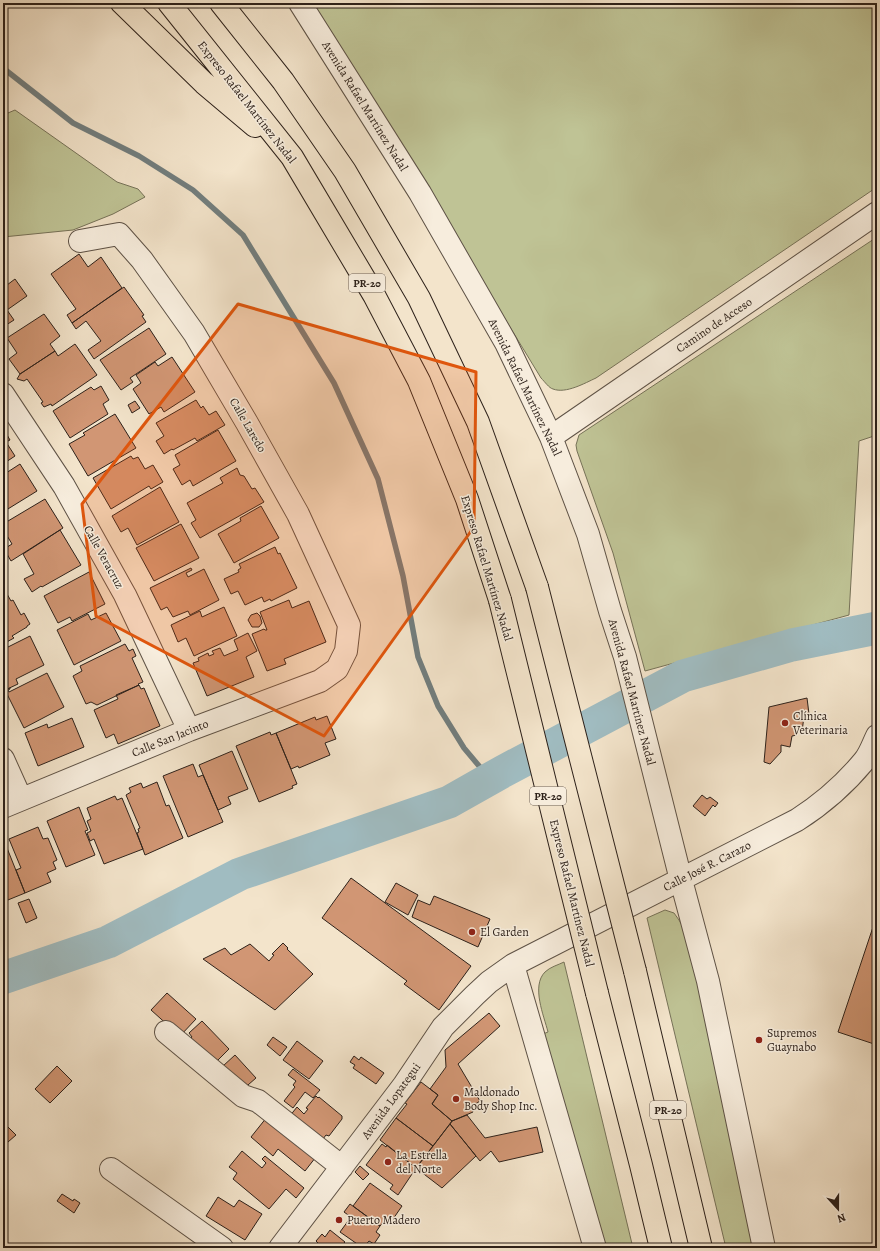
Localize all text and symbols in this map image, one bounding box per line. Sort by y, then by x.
street label: Expreso Rafael Martínez Nadal [194,37,300,167]
street label: Avenida Rafael Martínez Nadal [318,37,412,174]
road number: PR-20 [349,274,385,292]
street label: Camino de Acceso [673,294,755,356]
street label: Avenida Rafael Martínez Nadal [484,315,565,458]
street label: Calle Laredo [226,395,270,455]
street label: Expreso Rafael Martínez Nadal [457,493,517,643]
street label: Calle Veracruz [80,522,128,592]
street label: Avenida Rafael Martínez Nadal [604,616,659,767]
place label: Clínica Veterinaria [792,708,848,738]
street label: Calle San Jacinto [129,715,211,761]
marker: Clínica Veterinaria [780,718,790,728]
road number: PR-20 [530,787,566,805]
street label: Expreso Rafael Martínez Nadal [546,818,598,968]
street label: Calle José R. Carazo [660,837,754,895]
place label: El Garden [480,924,529,940]
marker: El Garden [467,927,477,937]
place label: Supremos Guaynabo [767,1025,817,1055]
marker: Supremos Guaynabo [754,1035,764,1045]
street label: Avenida Lopategui [357,1060,424,1143]
place label: Maldonado Body Shop Inc. [464,1084,538,1114]
marker: Maldonado Body Shop Inc. [451,1094,461,1104]
road number: PR-20 [650,1101,686,1119]
place label: La Estrella del Norte [396,1147,448,1177]
marker: La Estrella del Norte [383,1157,393,1167]
north arrow [818,1189,858,1229]
text: N [835,1209,848,1226]
place label: Puerto Madero [347,1212,420,1228]
marker: Puerto Madero [334,1215,344,1225]

